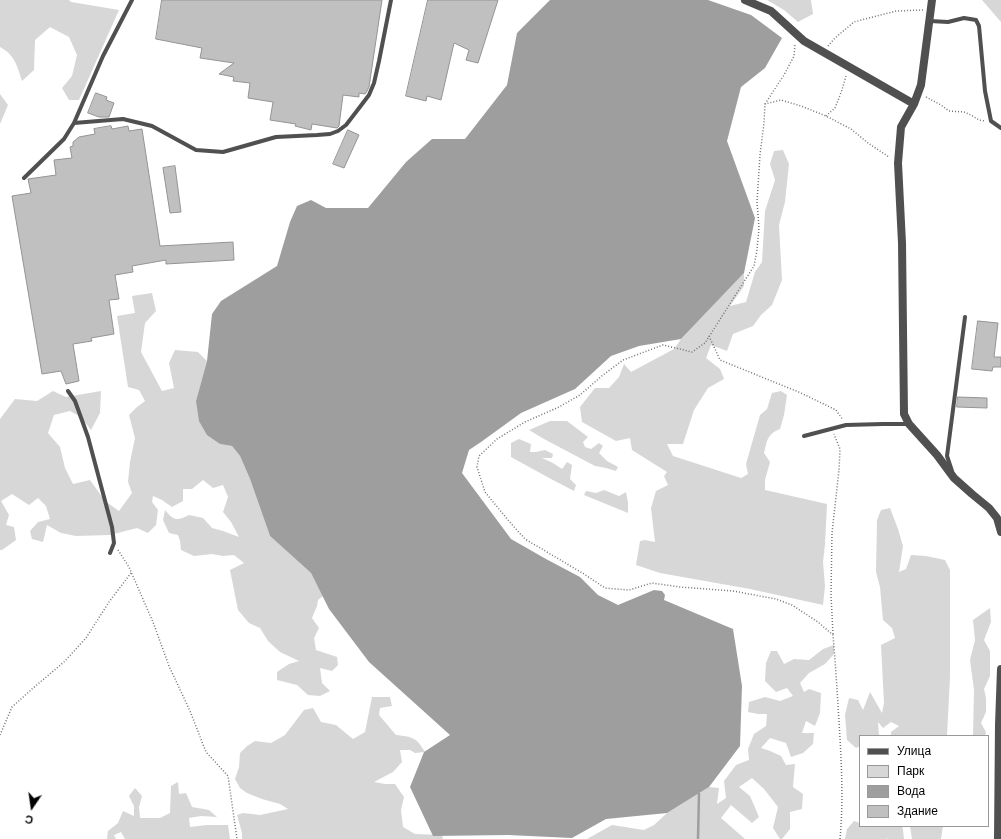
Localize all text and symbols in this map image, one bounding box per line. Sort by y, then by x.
legend [859,735,989,827]
text: Улица [897,744,931,758]
text: Парк [897,764,924,778]
text: Вода [897,784,925,798]
north arrow [12,787,52,827]
text: Здание [897,804,938,818]
text: С [24,812,35,826]

